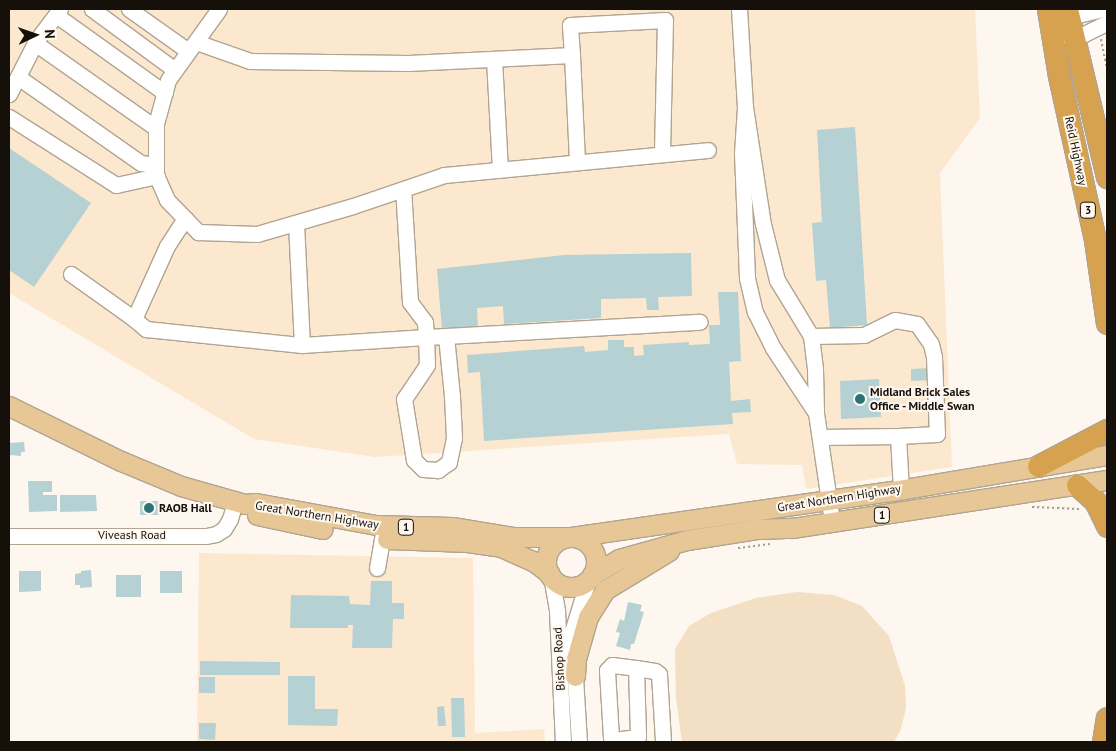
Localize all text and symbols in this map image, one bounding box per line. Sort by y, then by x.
north arrow [10,10,60,60]
text: N [41,29,59,39]
street label: Reid Highway [1062,115,1090,187]
road number: 3 [1079,202,1097,218]
place label: Midland Brick Sales Office - Middle Swan [870,385,976,413]
marker: Midland Brick Sales Office - Middle Swan [854,393,866,405]
street label: Great Northern Highway [776,481,902,515]
street label: Great Northern Highway [254,498,380,532]
place label: RAOB Hall [159,501,212,515]
marker: RAOB Hall [143,502,155,514]
road number: 1 [873,506,891,524]
road number: 1 [397,518,415,536]
street label: Viveash Road [98,528,166,542]
street label: Bishop Road [550,627,568,691]

